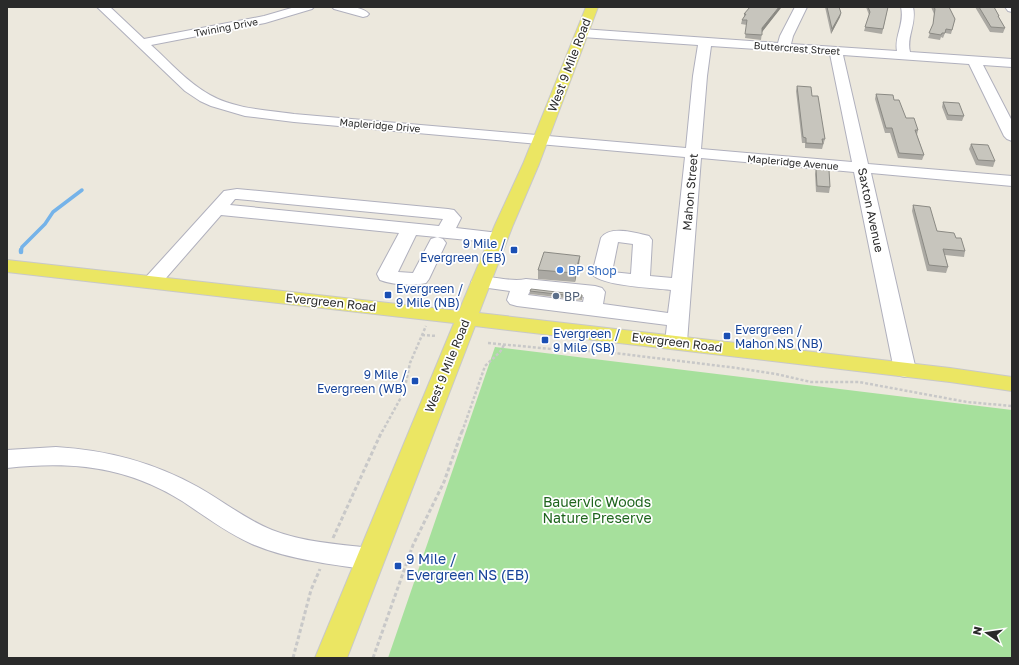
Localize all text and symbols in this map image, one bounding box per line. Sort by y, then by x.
street label: Twining Drive [193,15,259,39]
street label: West 9 Mile Road [544,16,594,114]
street label: Buttercrest Street [753,39,841,57]
street label: Mapleridge Drive [339,115,421,135]
street label: Mapleridge Avenue [747,152,839,172]
street label: Mahon Street [679,153,701,231]
street label: Saxton Avenue [855,166,887,254]
place label: 9 Mile / Evergreen (EB) [420,236,506,265]
marker: 9 Mile / Evergreen (EB) [509,245,519,255]
place label: BP Shop [568,263,617,278]
marker: BP Shop [555,265,565,275]
place label: Evergreen / 9 Mile (NB) [396,281,463,310]
place label: BP [564,289,580,304]
street label: Evergreen Road [285,290,377,314]
marker: Evergreen / 9 Mile (NB) [383,290,393,300]
marker: BP [551,291,561,301]
street label: West 9 Mile Road [421,317,473,415]
place label: Evergreen / Mahon NS (NB) [735,322,823,351]
place label: Evergreen / 9 Mile (SB) [553,326,620,355]
street label: Evergreen Road [631,329,723,355]
marker: Evergreen / Mahon NS (NB) [722,331,732,341]
marker: Evergreen / 9 Mile (SB) [540,335,550,345]
place label: 9 Mile / Evergreen (WB) [317,367,407,396]
marker: 9 Mile / Evergreen (WB) [410,376,420,386]
park label: Bauervic Woods Nature Preserve [542,493,652,526]
place label: 9 Mile / Evergreen NS (EB) [406,550,529,583]
marker: 9 Mile / Evergreen NS (EB) [393,561,403,571]
north arrow [967,613,1007,653]
text: N [969,625,984,636]

